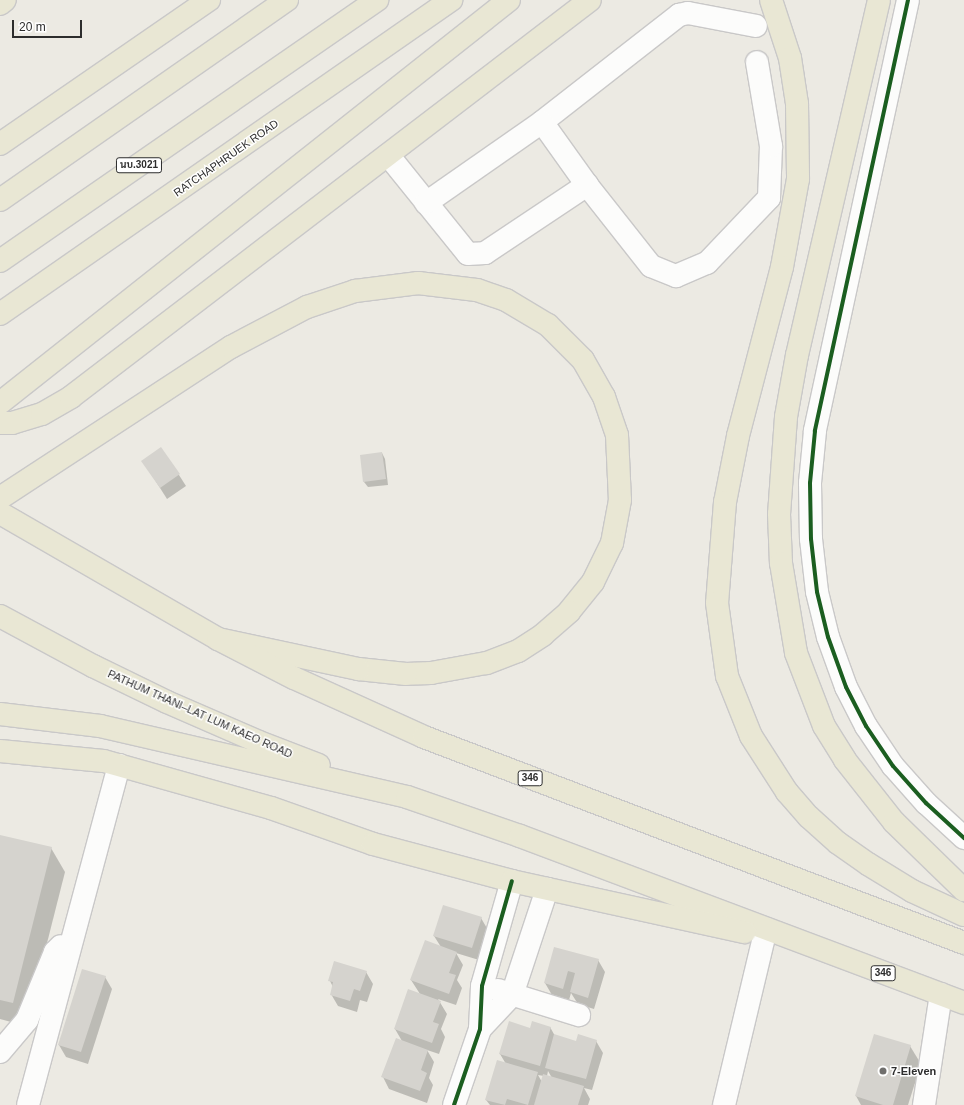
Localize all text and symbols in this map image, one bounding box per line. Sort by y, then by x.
scale bar [14,12,84,38]
text: 20 m [19,20,46,34]
street label: RATCHAPHRUEK ROAD [171,117,281,199]
road number: นบ.3021 [115,157,163,173]
street label: PATHUM THANI–LAT LUM KAEO ROAD [105,667,295,761]
road number: 346 [517,770,543,786]
road number: 346 [870,965,896,981]
place label: 7-Eleven [891,1064,936,1078]
marker: 7-Eleven [878,1066,888,1076]

